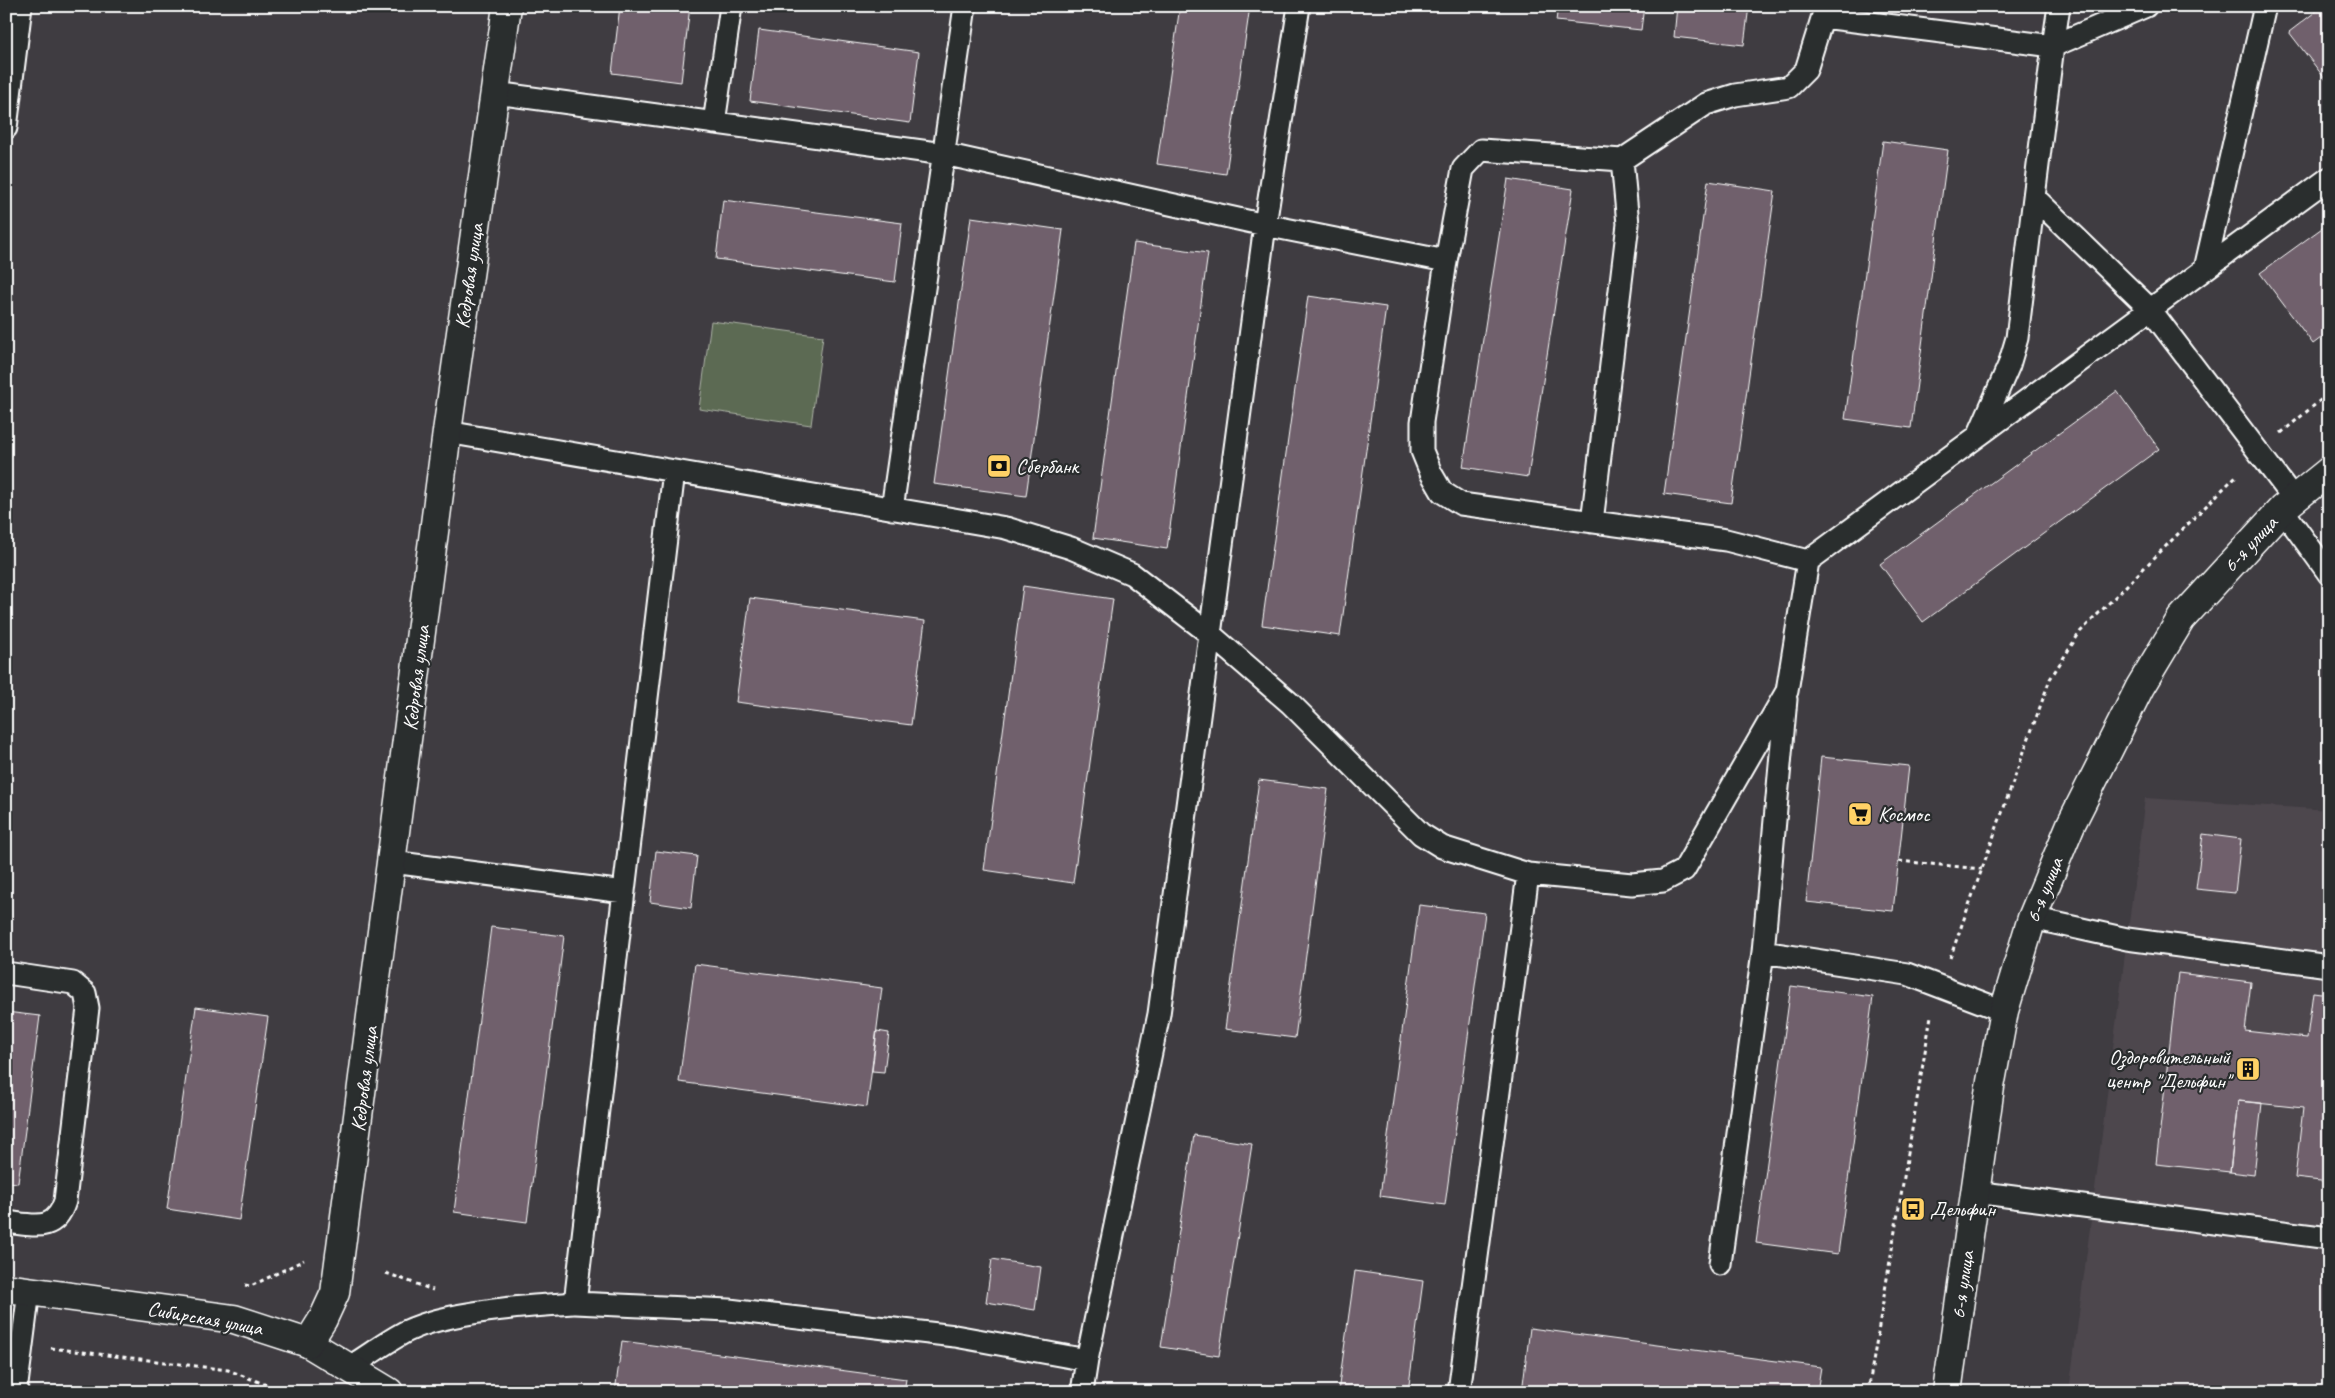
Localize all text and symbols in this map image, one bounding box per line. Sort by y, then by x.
street label: Кедровая улица [449,220,489,330]
bank icon: Сбербанк [986,453,1012,479]
place label: Сбербанк [1016,453,1081,479]
street label: 6-я улица [2217,509,2284,578]
street label: Кедровая улица [397,622,436,732]
supermarket icon: Космос [1847,801,1873,827]
place label: Космос [1878,801,1931,827]
street label: 6-я улица [2019,852,2070,927]
street label: Кедровая улица [345,1023,384,1133]
place label: Оздоровительный центр "Дельфин" [2106,1044,2234,1094]
building icon: Оздоровительный центр "Дельфин" [2235,1056,2261,1082]
bus stop icon: Дельфин [1900,1196,1926,1222]
place label: Дельфин [1930,1196,1996,1222]
street label: 6-я улица [1944,1248,1980,1321]
street label: Сибирская улица [145,1295,266,1341]

